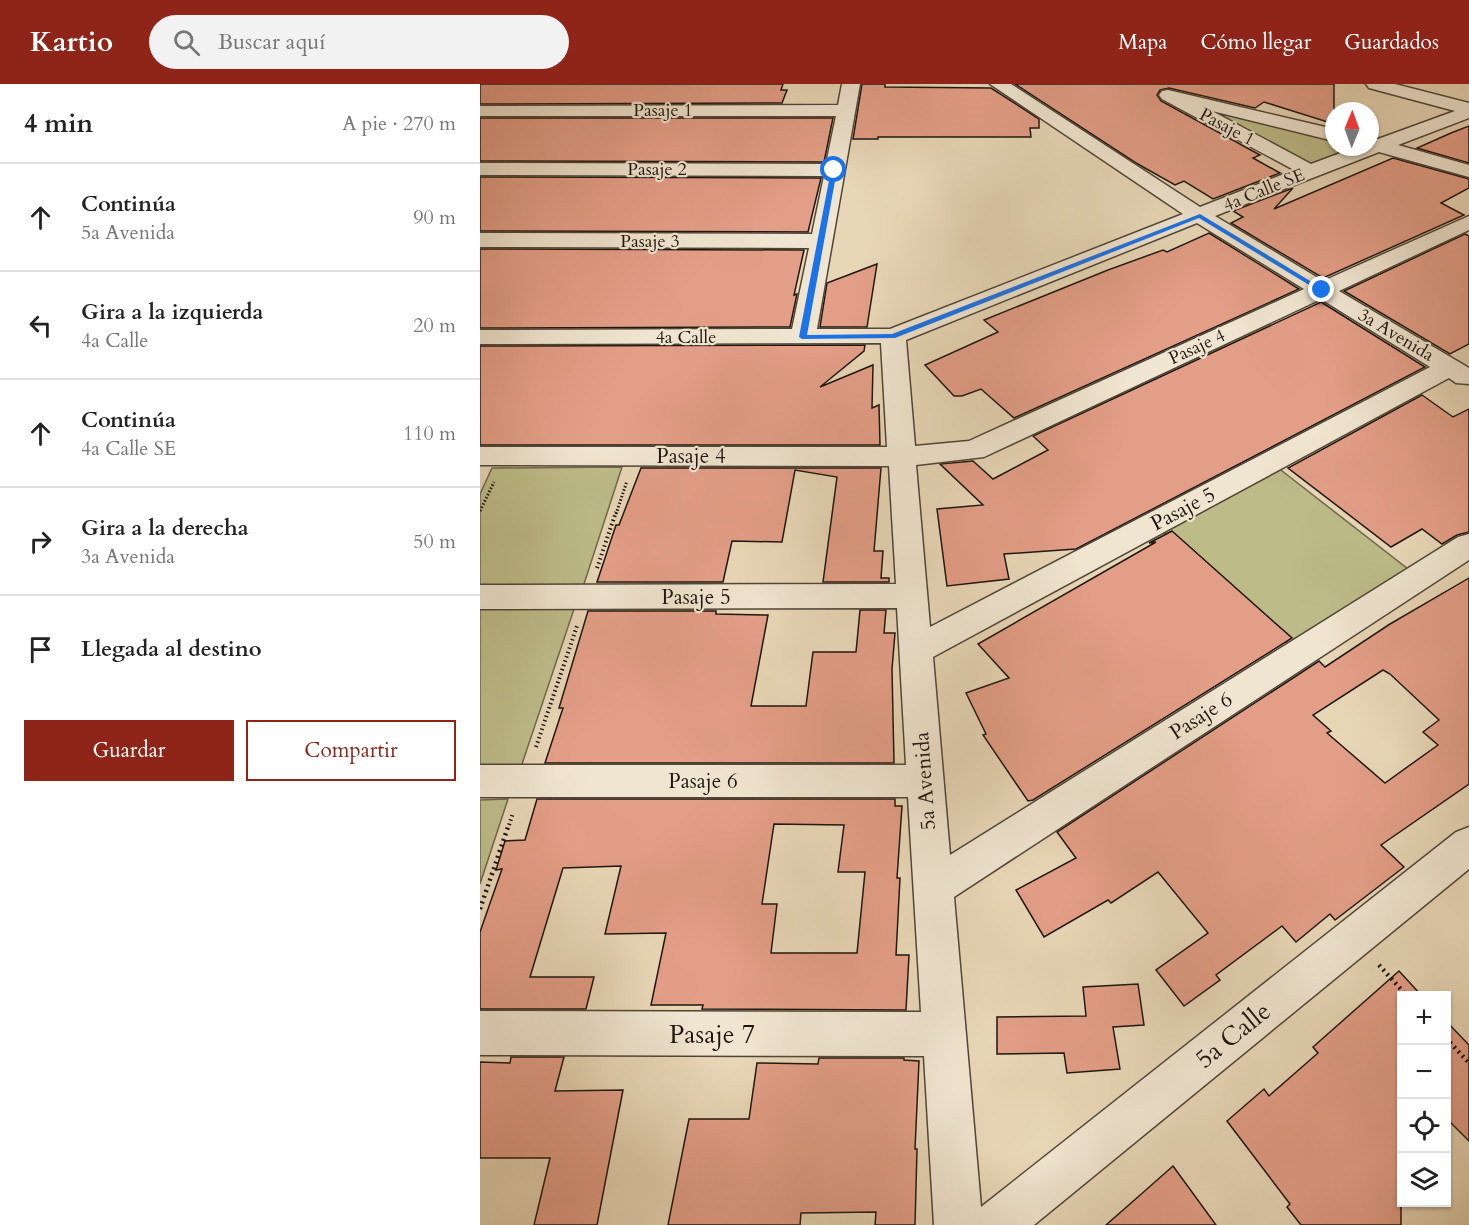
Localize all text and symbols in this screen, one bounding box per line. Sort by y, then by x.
search box [149,15,569,69]
text: Kartio [30,23,113,61]
icon: search [170,26,203,59]
text: Buscar aquí [218,27,325,57]
text: Mapa [1118,28,1167,57]
text: Cómo llegar [1200,28,1311,57]
text: Guardados [1344,28,1439,57]
street label: Pasaje 1 [633,98,693,123]
street label: Pasaje 1 [1195,102,1259,152]
north arrow [1325,102,1379,156]
text: 4 min [24,106,93,141]
text: A pie · 270 m [342,110,456,137]
route start [820,156,846,182]
street label: Pasaje 2 [627,157,687,182]
street label: 4a Calle SE [1220,162,1308,218]
text: Continúa [81,189,176,219]
icon: ahead [24,201,57,234]
text: 90 m [413,204,456,231]
text: 5a Avenida [81,219,175,246]
street label: Pasaje 3 [620,229,680,254]
route end [1308,276,1334,302]
text: Gira a la izquierda [81,297,264,327]
street label: 3a Avenida [1353,303,1439,368]
icon: left [24,309,57,342]
text: 20 m [413,312,456,339]
street label: Pasaje 4 [1165,323,1229,371]
street label: 4a Calle [656,325,716,350]
text: 4a Calle [81,327,148,354]
text: Continúa [81,405,176,435]
icon: ahead [24,417,57,450]
text: 110 m [403,420,456,447]
text: 4a Calle SE [81,435,176,462]
street label: Pasaje 4 [656,442,726,471]
street label: Pasaje 5 [1146,480,1220,538]
text: Gira a la derecha [81,513,249,543]
icon: right [24,525,57,558]
text: 50 m [413,528,456,555]
text: 3a Avenida [81,543,175,570]
street label: Pasaje 5 [661,583,731,612]
icon: arrive [24,633,57,666]
text: Llegada al destino [81,634,262,664]
street label: Pasaje 6 [1164,685,1238,747]
button: Guardar [24,720,234,781]
button: Compartir [246,720,456,781]
street label: 5a Avenida [907,731,943,831]
street label: Pasaje 6 [668,767,738,796]
map controls [1397,991,1451,1207]
button: + [1397,991,1451,1045]
street label: 5a Calle [1188,994,1278,1076]
street label: Pasaje 7 [669,1017,755,1052]
button: − [1397,1045,1451,1099]
button: locate [1397,1099,1451,1153]
button: layers [1397,1153,1451,1207]

